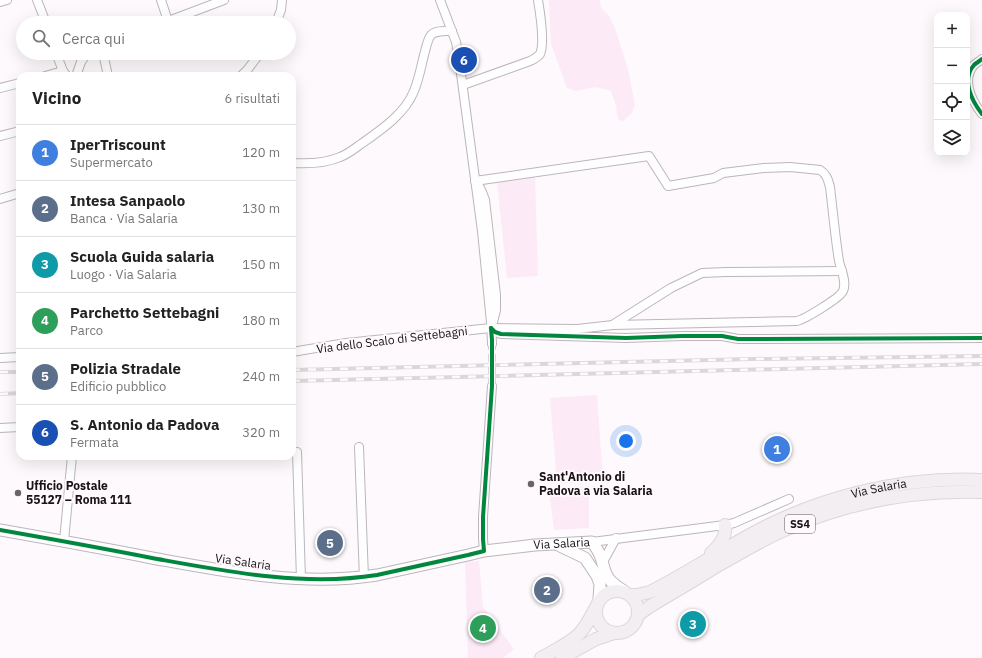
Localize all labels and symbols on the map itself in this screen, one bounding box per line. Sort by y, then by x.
pin: 6 [451,45,477,75]
street label: Via dello Scalo di Settebagni [316,323,468,356]
your location [616,431,636,451]
pin: 1 [764,434,790,464]
place label: Sant'Antonio di Padova a via Salaria [539,469,653,498]
street label: Via Salaria [849,475,908,501]
place label: Ufficio Postale 55127 – Roma 111 [26,478,131,507]
marker: Sant'Antonio di Padova a via Salaria [526,479,536,489]
marker: Ufficio Postale 55127 – Roma 111 [13,488,23,498]
road number: SS4 [785,515,815,533]
pin: 5 [317,528,343,558]
street label: Via Salaria [533,534,591,552]
street label: Via Salaria [214,550,273,573]
pin: 2 [534,575,560,605]
pin: 3 [680,609,706,639]
pin: 4 [470,613,496,643]

